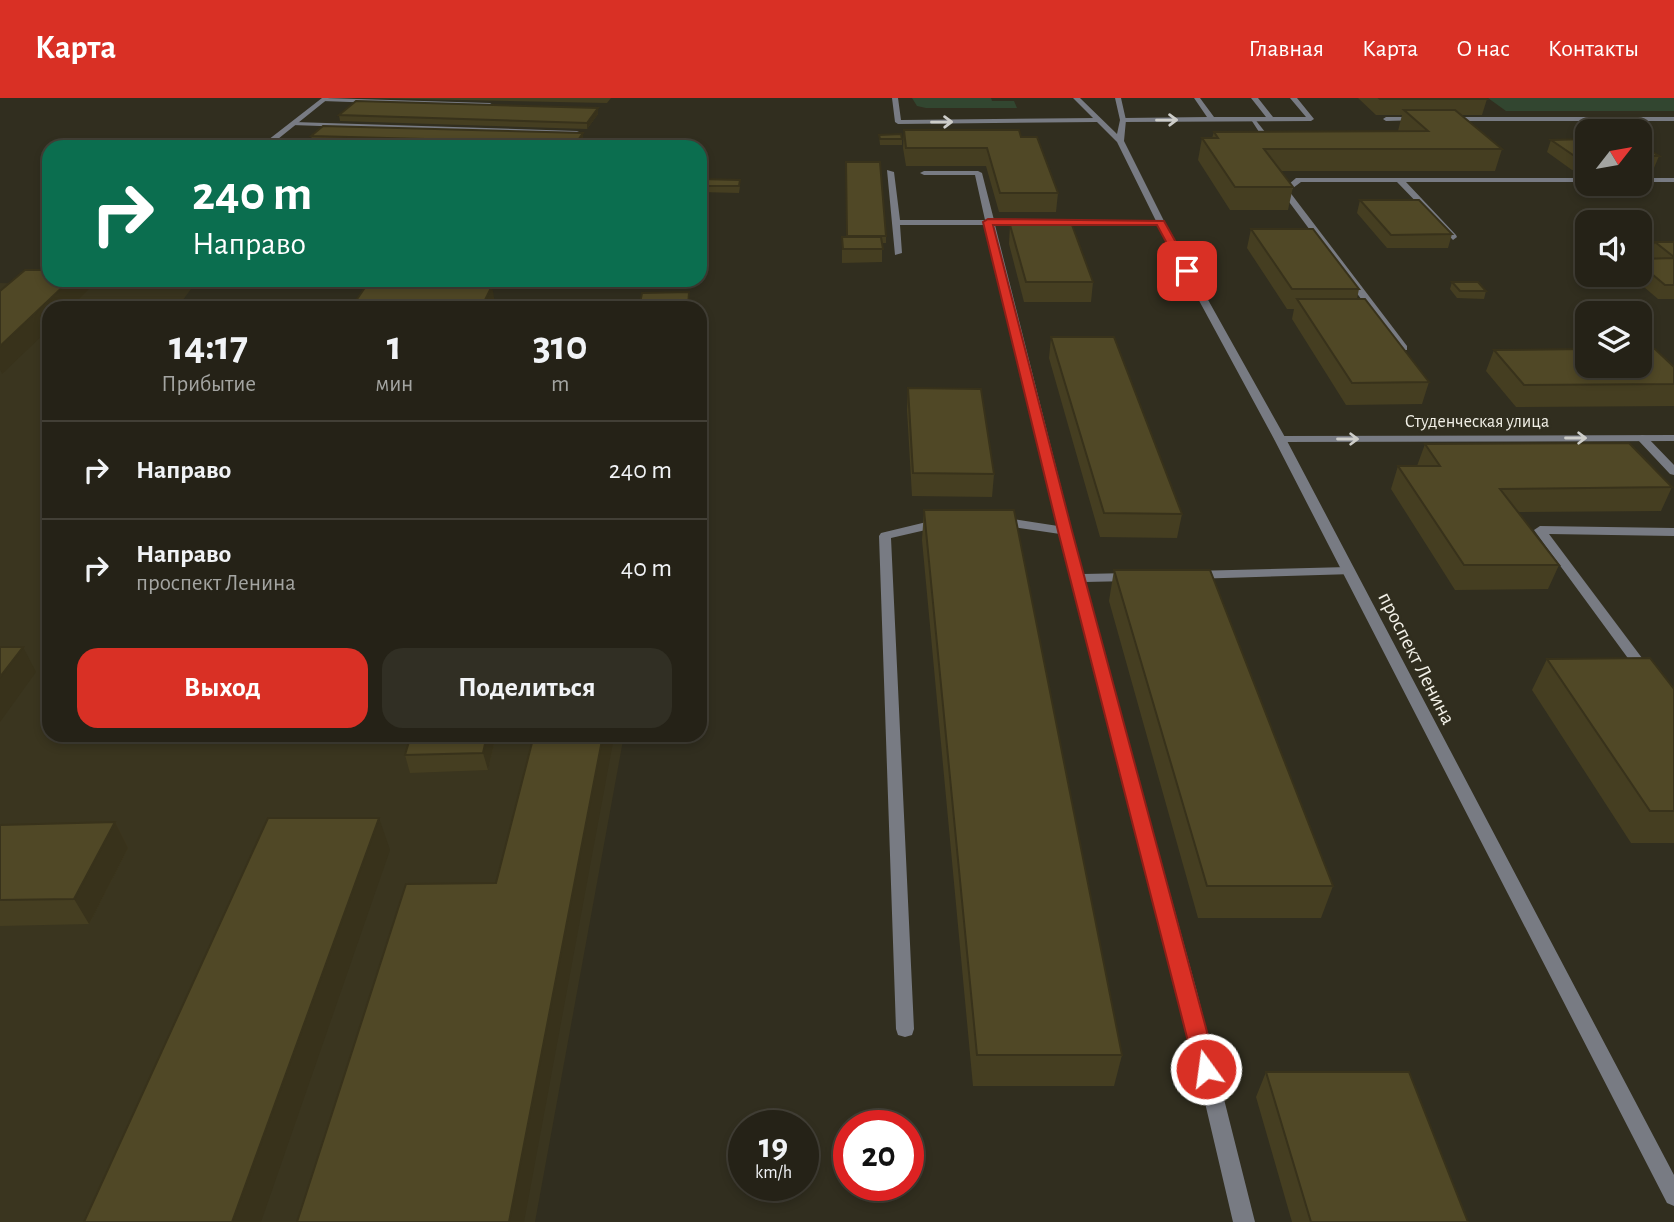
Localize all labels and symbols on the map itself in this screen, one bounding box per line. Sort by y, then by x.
one-way arrow [1155,113,1178,126]
one-way arrow [930,115,953,129]
north arrow [1575,119,1652,196]
pin [1157,241,1217,301]
street label: Студенческая улица [1405,413,1549,431]
one-way arrow [1564,431,1587,445]
one-way arrow [1337,432,1360,446]
street label: проспект Ленина [1374,588,1459,728]
position arrow [1169,1032,1243,1106]
speed limit sign: 20 [833,1110,924,1201]

